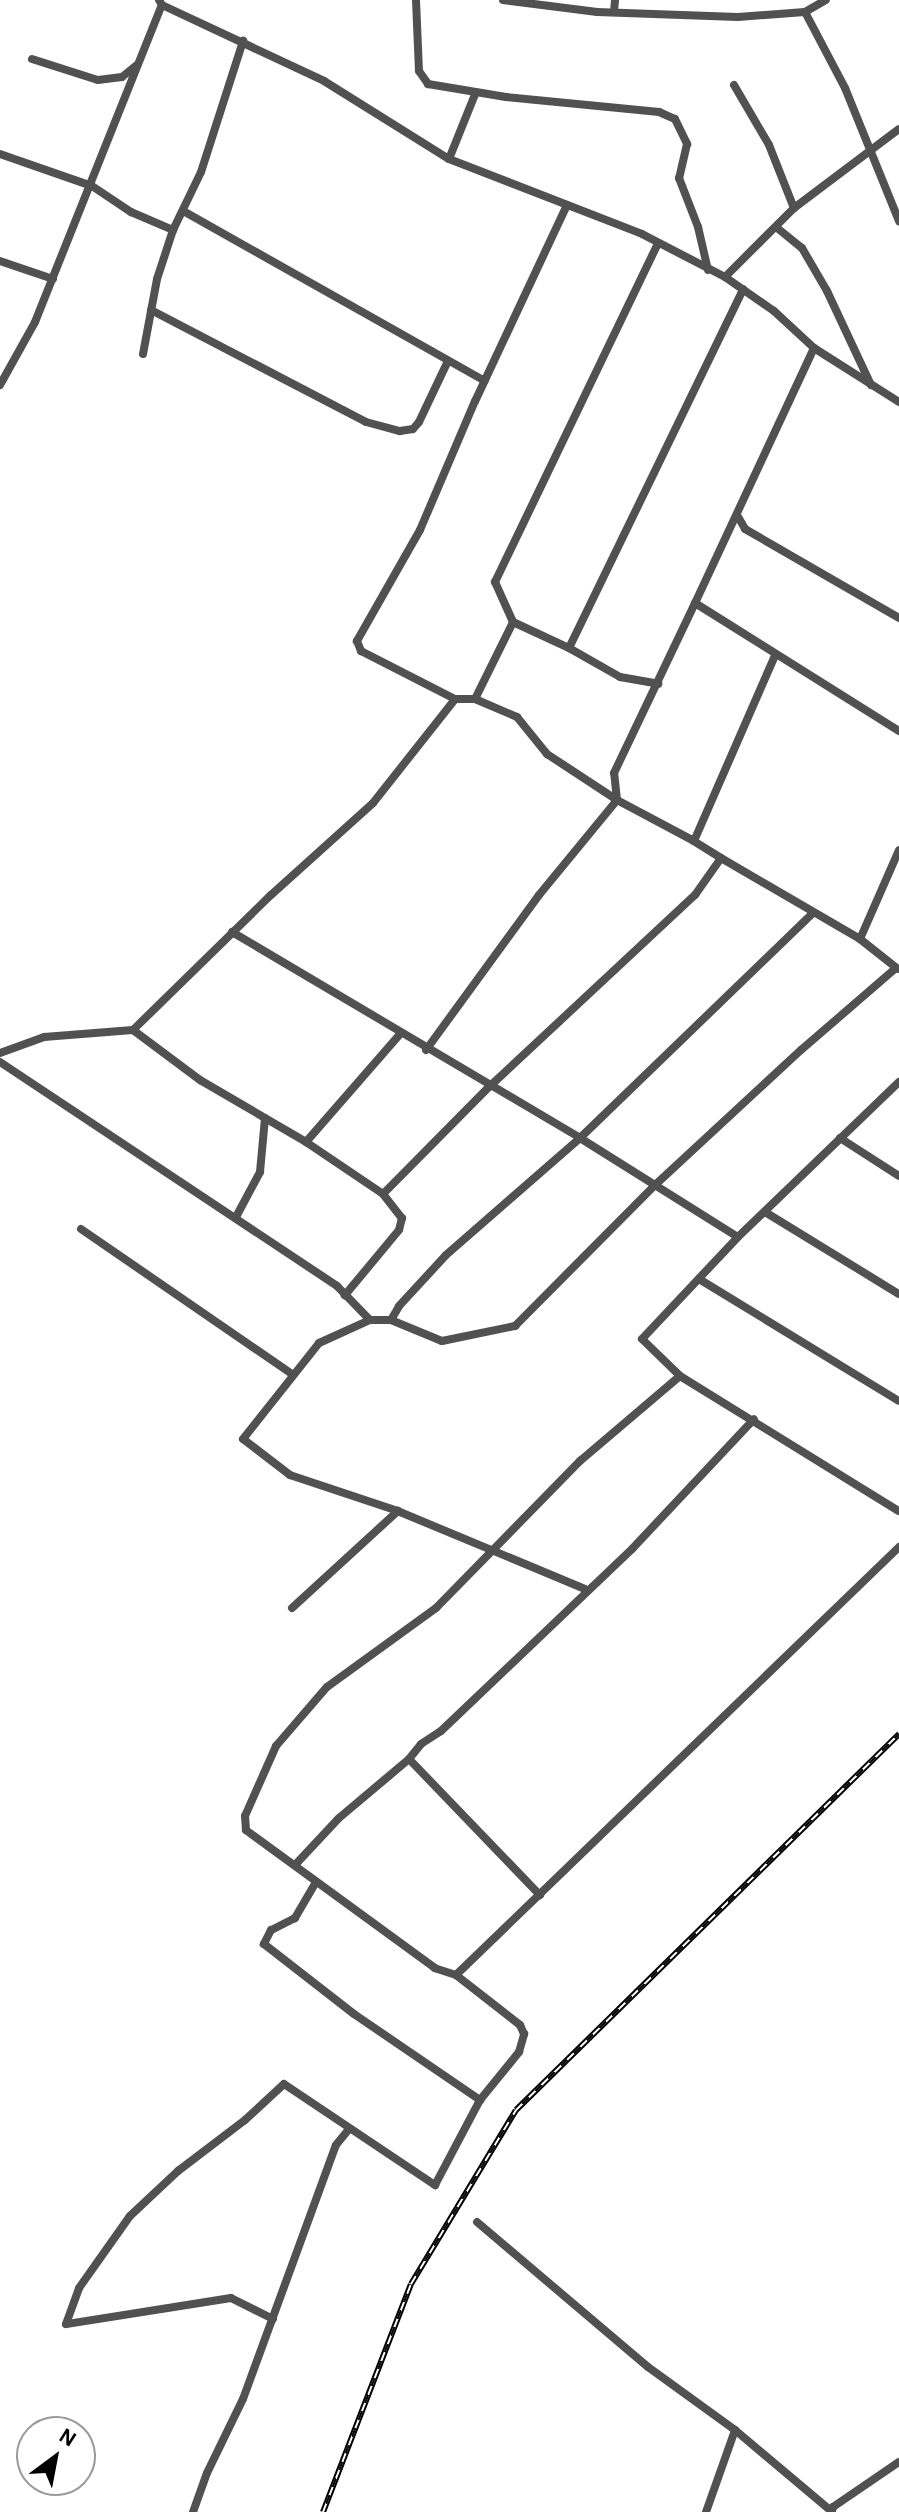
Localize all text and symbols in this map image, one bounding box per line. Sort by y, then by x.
north arrow [16,2416,96,2496]
text: N [55,2424,80,2451]

